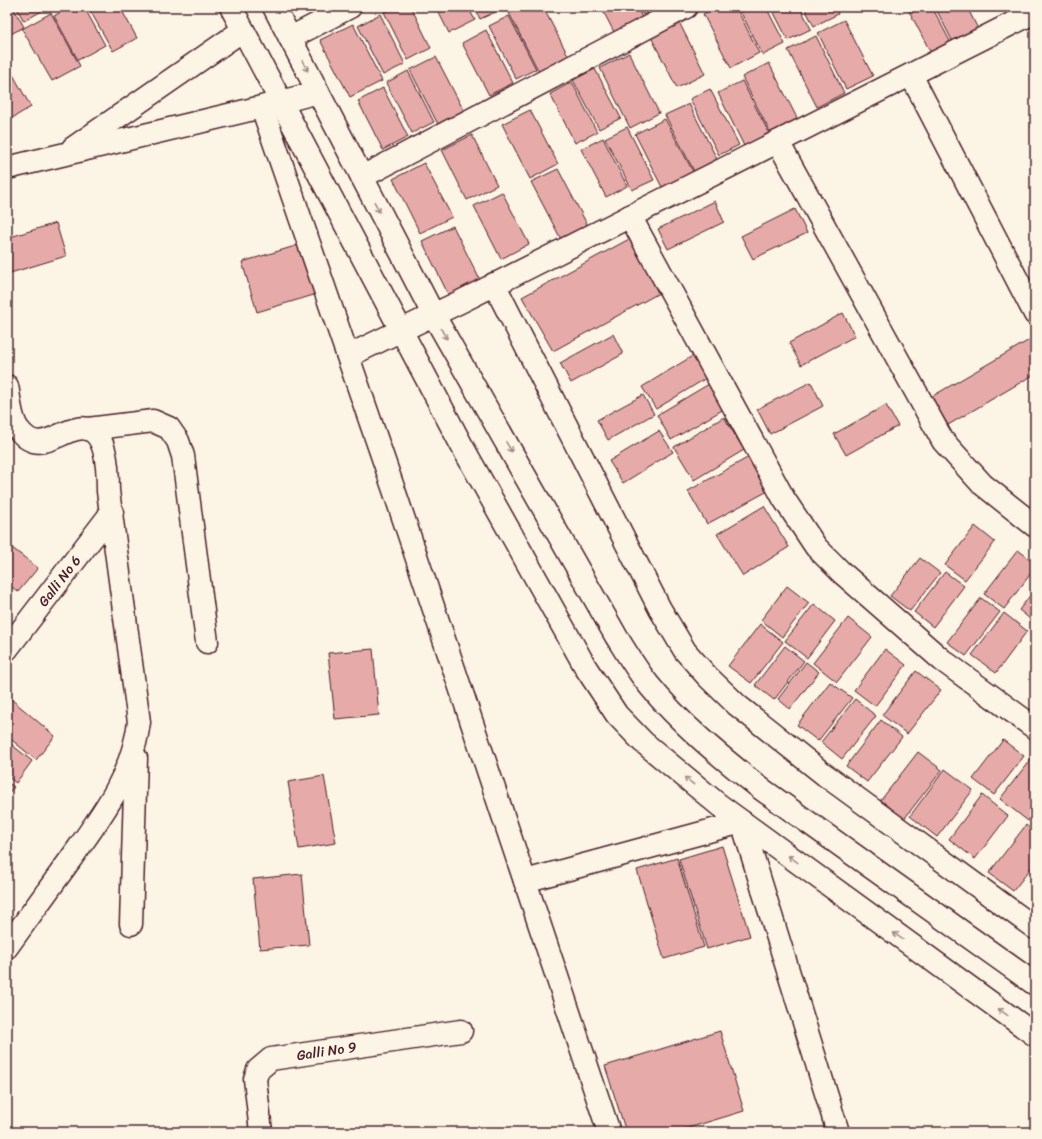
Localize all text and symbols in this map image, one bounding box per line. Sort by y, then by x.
one-way arrow [301,60,309,72]
one-way arrow [374,201,382,213]
one-way arrow [441,328,449,340]
one-way arrow [505,441,513,453]
street label: Galli No 6 [32,550,88,612]
one-way arrow [684,777,695,786]
one-way arrow [788,855,799,863]
one-way arrow [893,932,904,940]
one-way arrow [998,1008,1009,1016]
street label: Galli No 9 [295,1034,359,1068]

